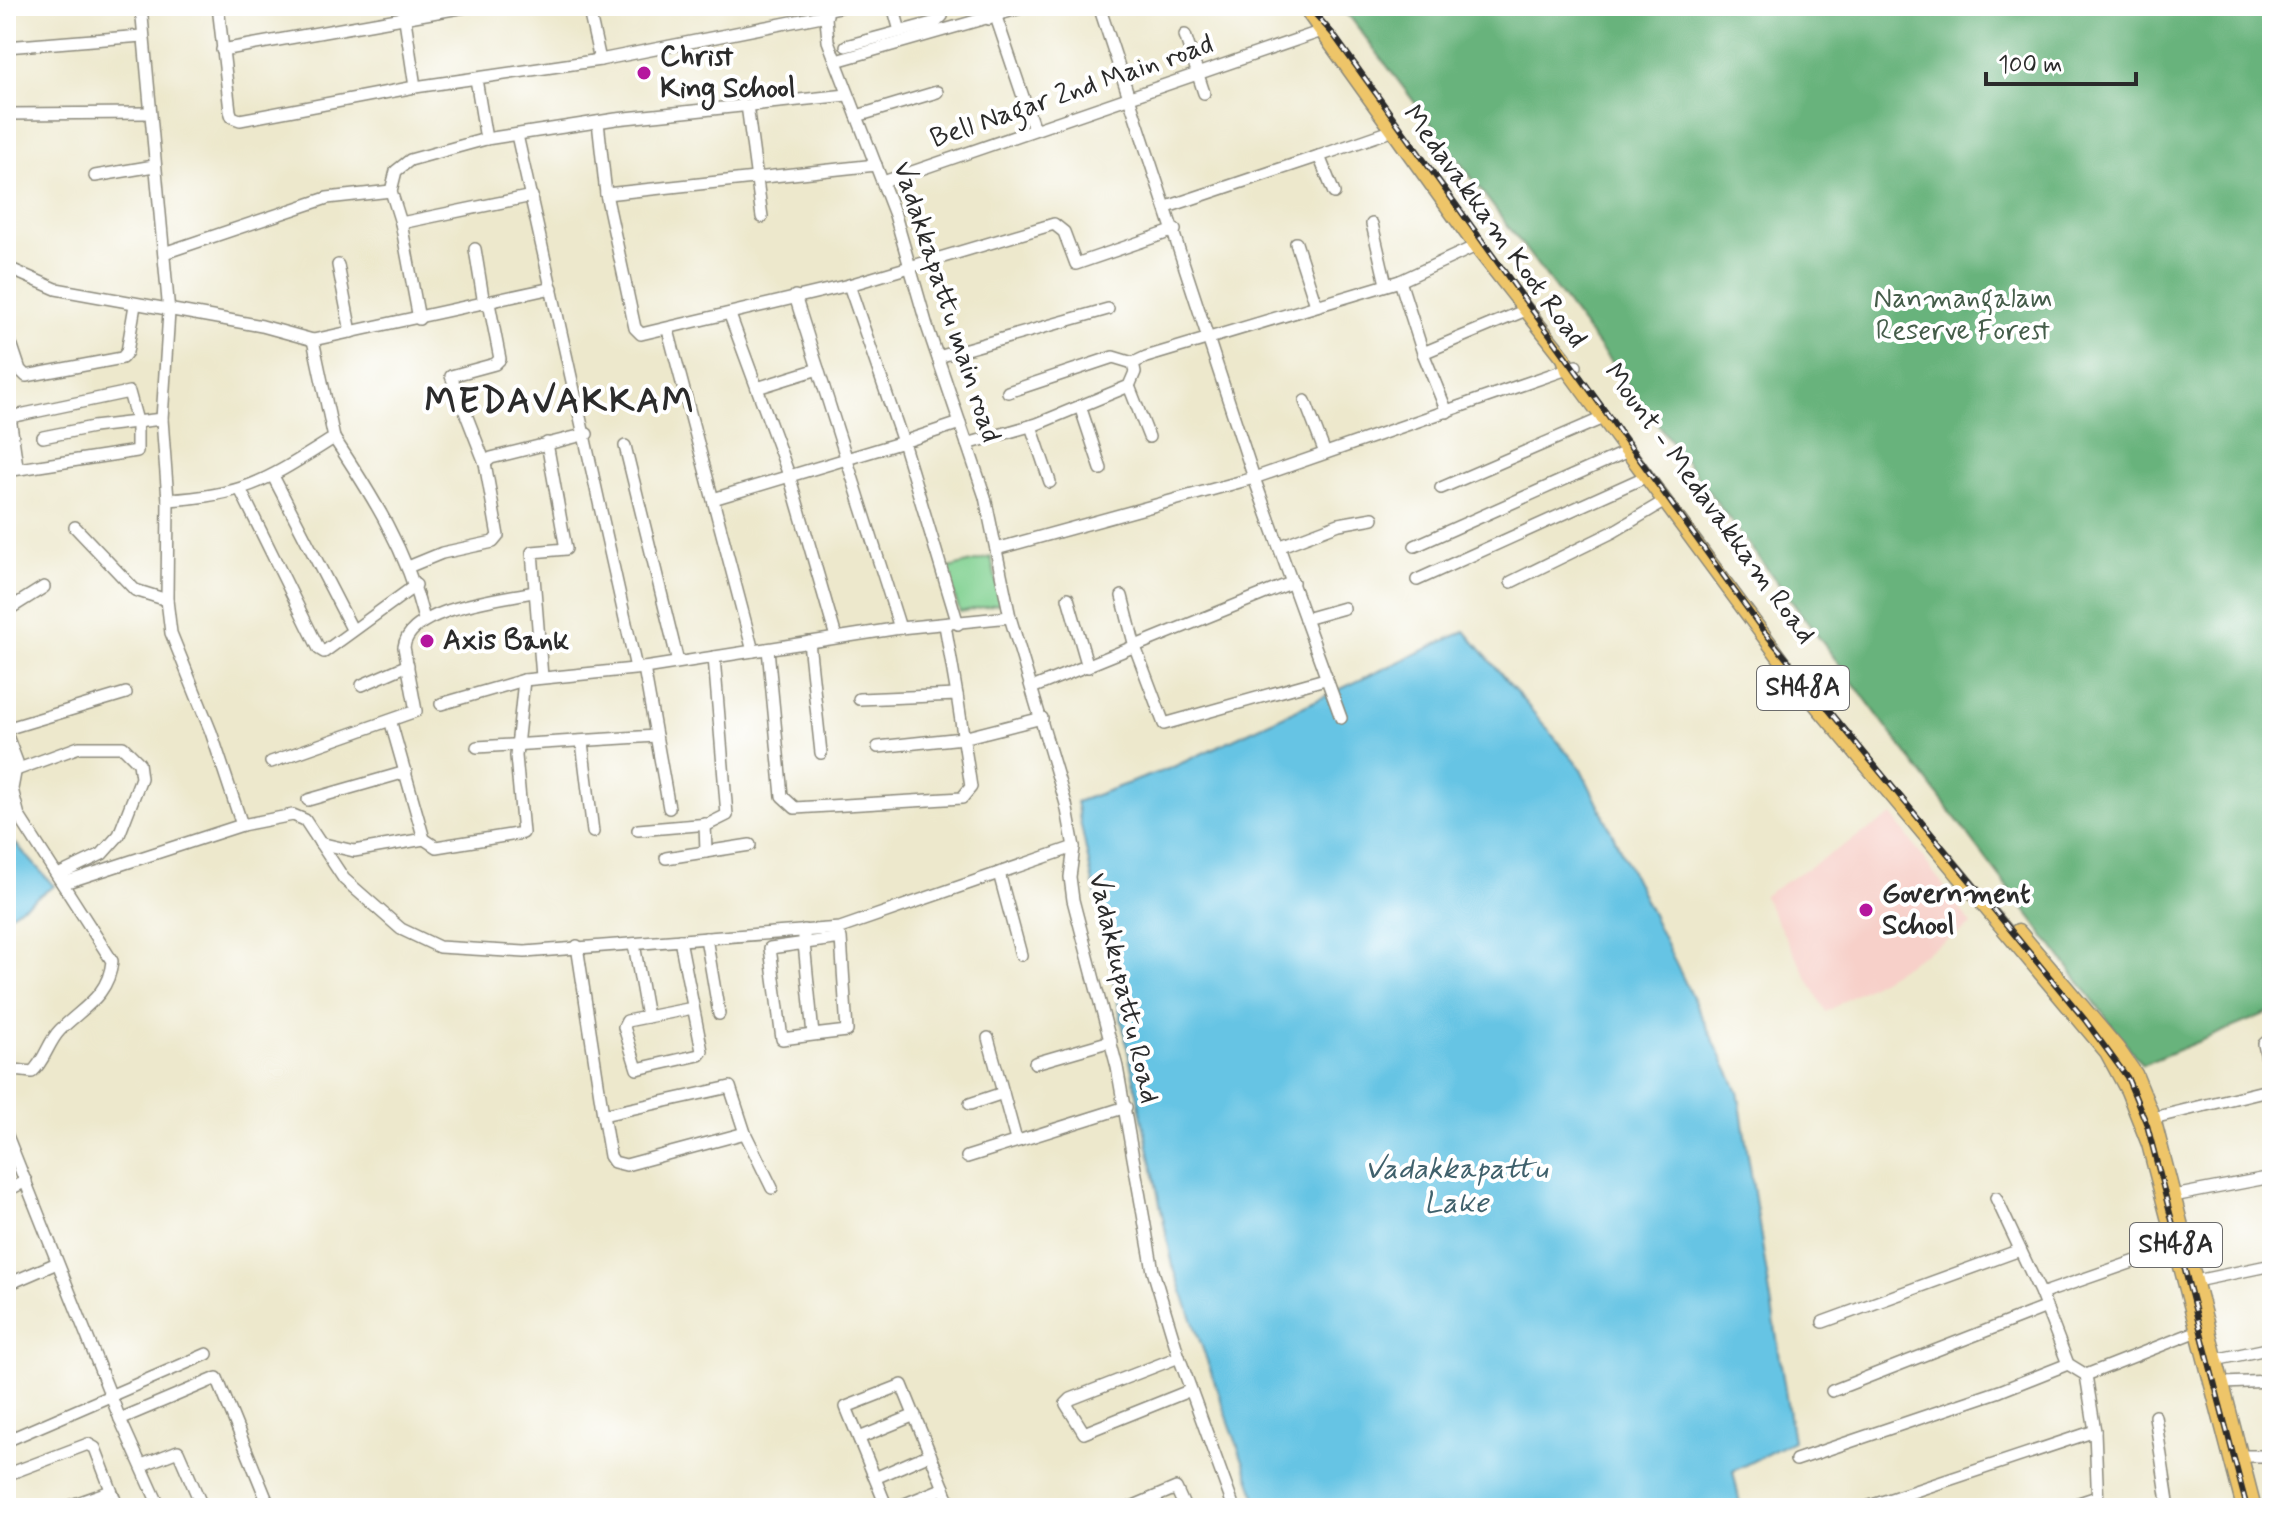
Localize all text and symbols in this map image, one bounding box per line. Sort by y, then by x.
street label: Bell Nagar 2nd Main road [926,26,1219,161]
scale bar [1986,36,2136,86]
place label: Christ King School [660,39,796,111]
text: 100 m [1998,50,2062,81]
marker: Christ King School [635,64,653,82]
street label: Medavakkam Koot Road [1393,98,1595,356]
street label: Vadakkapattu main road [883,157,1009,447]
park label: Nanmangalam Reserve Forest [1874,281,2052,350]
street label: Mount - Medavakkam Road [1595,356,1823,652]
district label: MEDAVAKKAM [425,379,695,426]
place label: Axis Bank [443,623,569,660]
marker: Axis Bank [418,632,436,650]
road number: SH48A [1757,666,1849,710]
street label: Vadakkupattu Road [1078,869,1168,1107]
place label: Government School [1882,876,2031,945]
marker: Government School [1857,901,1875,919]
water label: Vadakkapattu Lake [1365,1150,1549,1223]
road number: SH48A [2130,1223,2222,1267]

